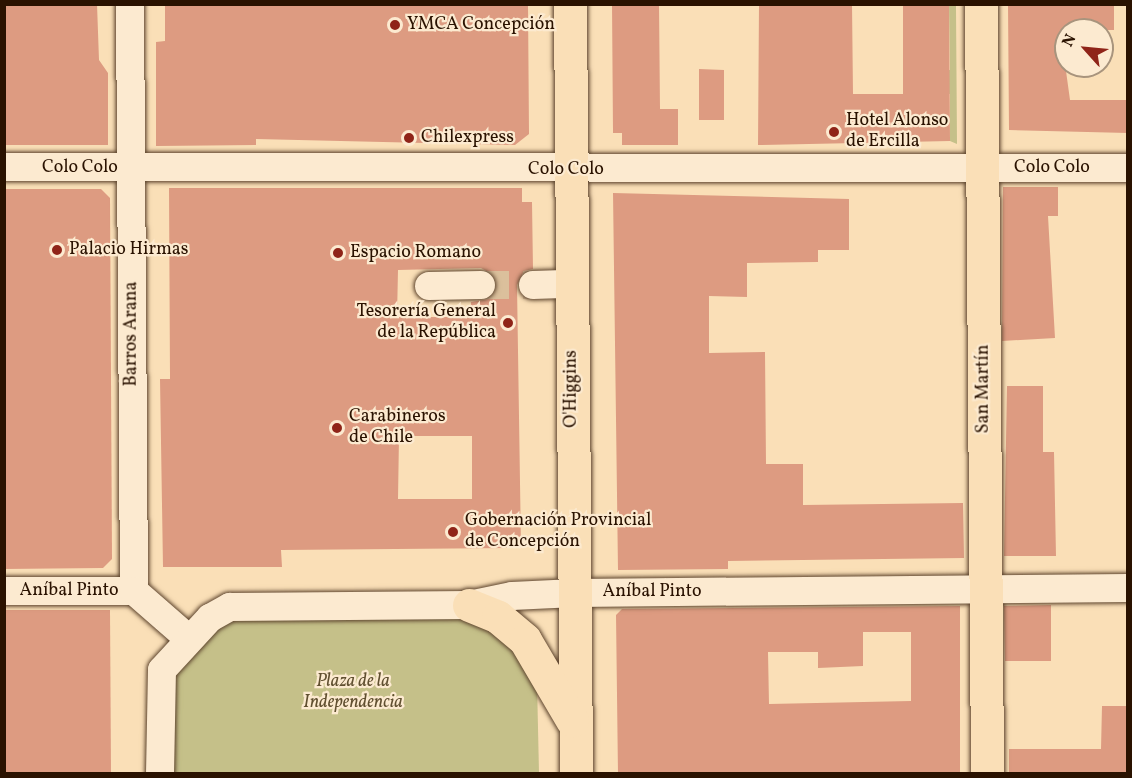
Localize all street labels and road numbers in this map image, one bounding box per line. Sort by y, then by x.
street label: Colo Colo [42,157,118,179]
street label: Colo Colo [1014,157,1090,179]
street label: Colo Colo [528,159,604,181]
street label: Barros Arana [121,281,143,387]
street label: San Martín [973,345,995,433]
street label: O'Higgins [561,350,583,428]
street label: Aníbal Pinto [20,580,118,602]
street label: Aníbal Pinto [603,581,701,603]

